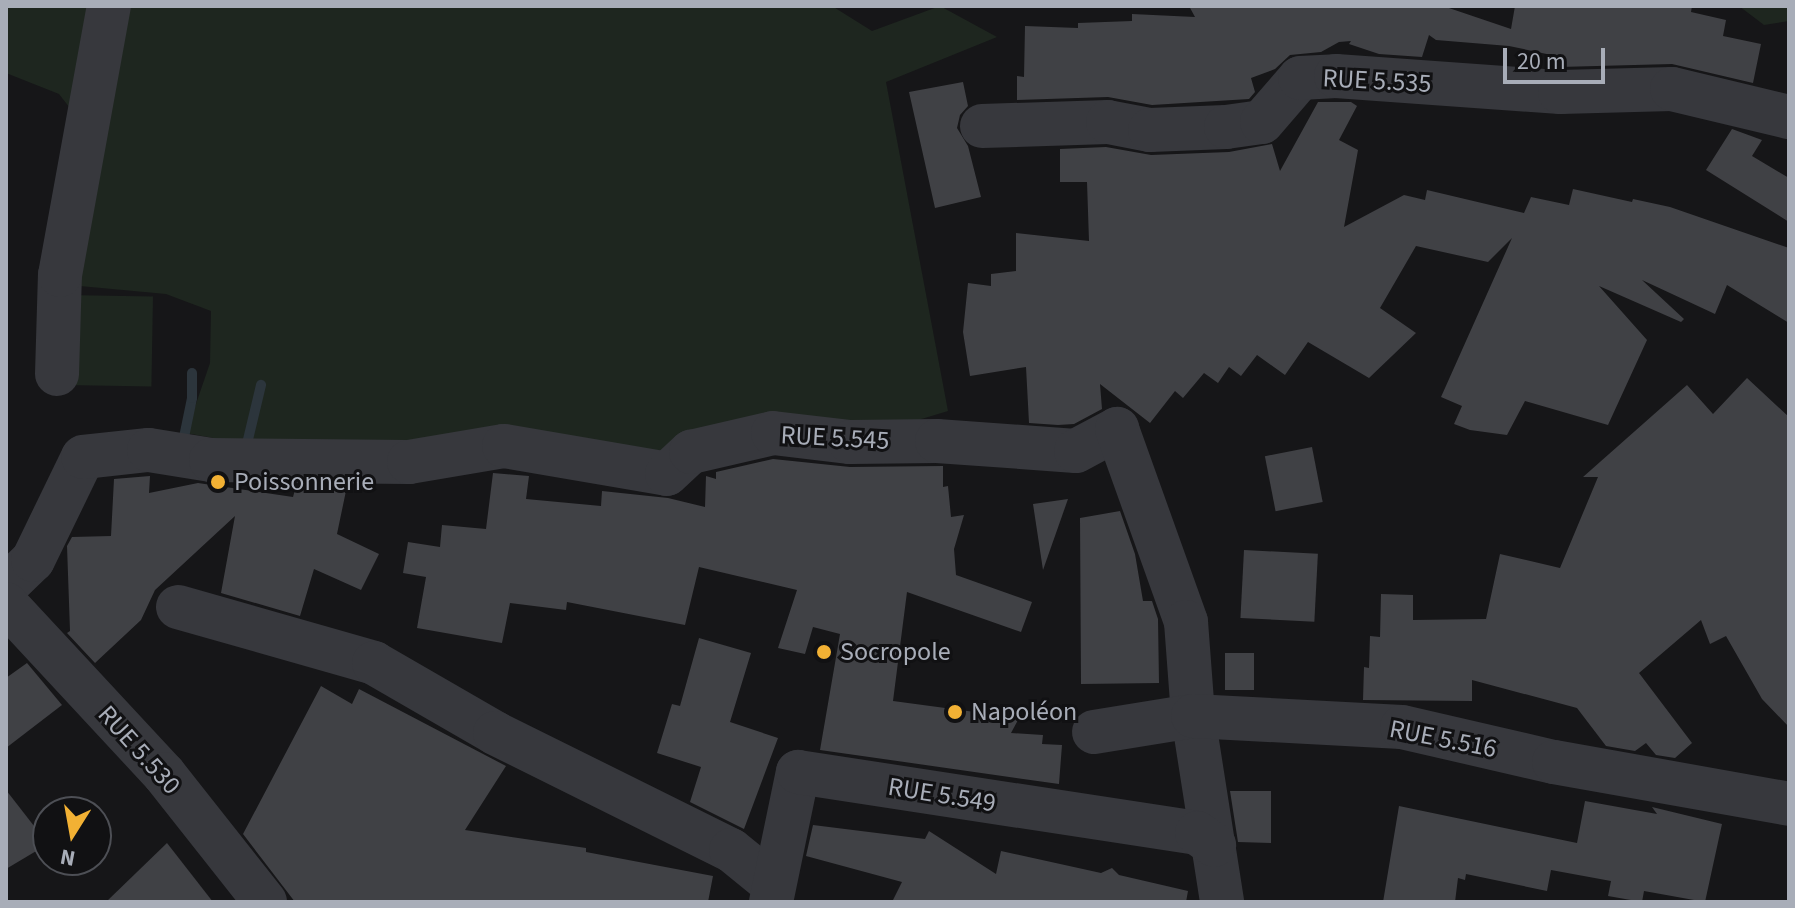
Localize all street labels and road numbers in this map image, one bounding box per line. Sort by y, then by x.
street label: RUE 5.535 [1322,63,1432,99]
street label: RUE 5.545 [780,420,890,456]
street label: RUE 5.530 [91,699,187,801]
street label: RUE 5.516 [1387,713,1499,765]
street label: RUE 5.549 [886,771,998,819]

